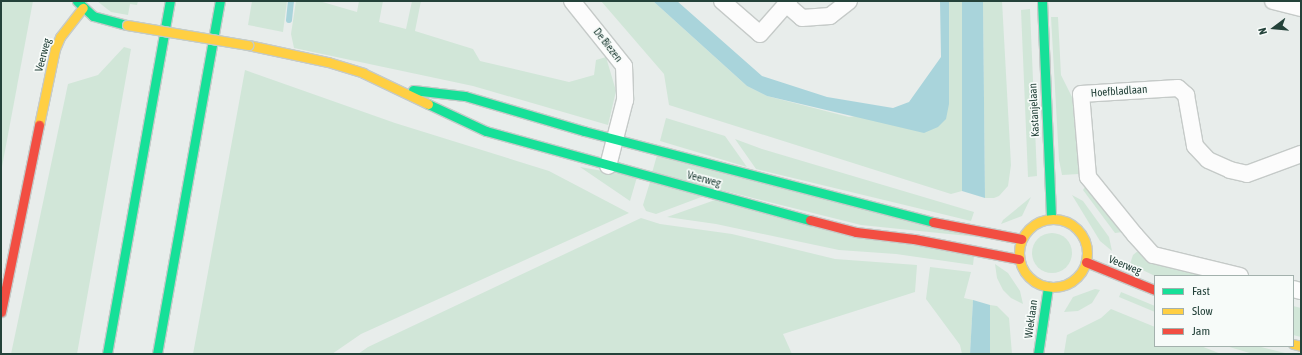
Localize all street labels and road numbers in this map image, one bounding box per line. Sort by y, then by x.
street label: De Biezen [591,25,625,65]
street label: Veerweg [32,37,54,73]
street label: Hoefbladlaan [1090,82,1148,100]
street label: Kastanjelaan [1026,83,1042,137]
street label: Veerweg [686,168,722,190]
street label: Veerweg [1107,252,1143,278]
street label: Wieklaan [1022,299,1040,339]

